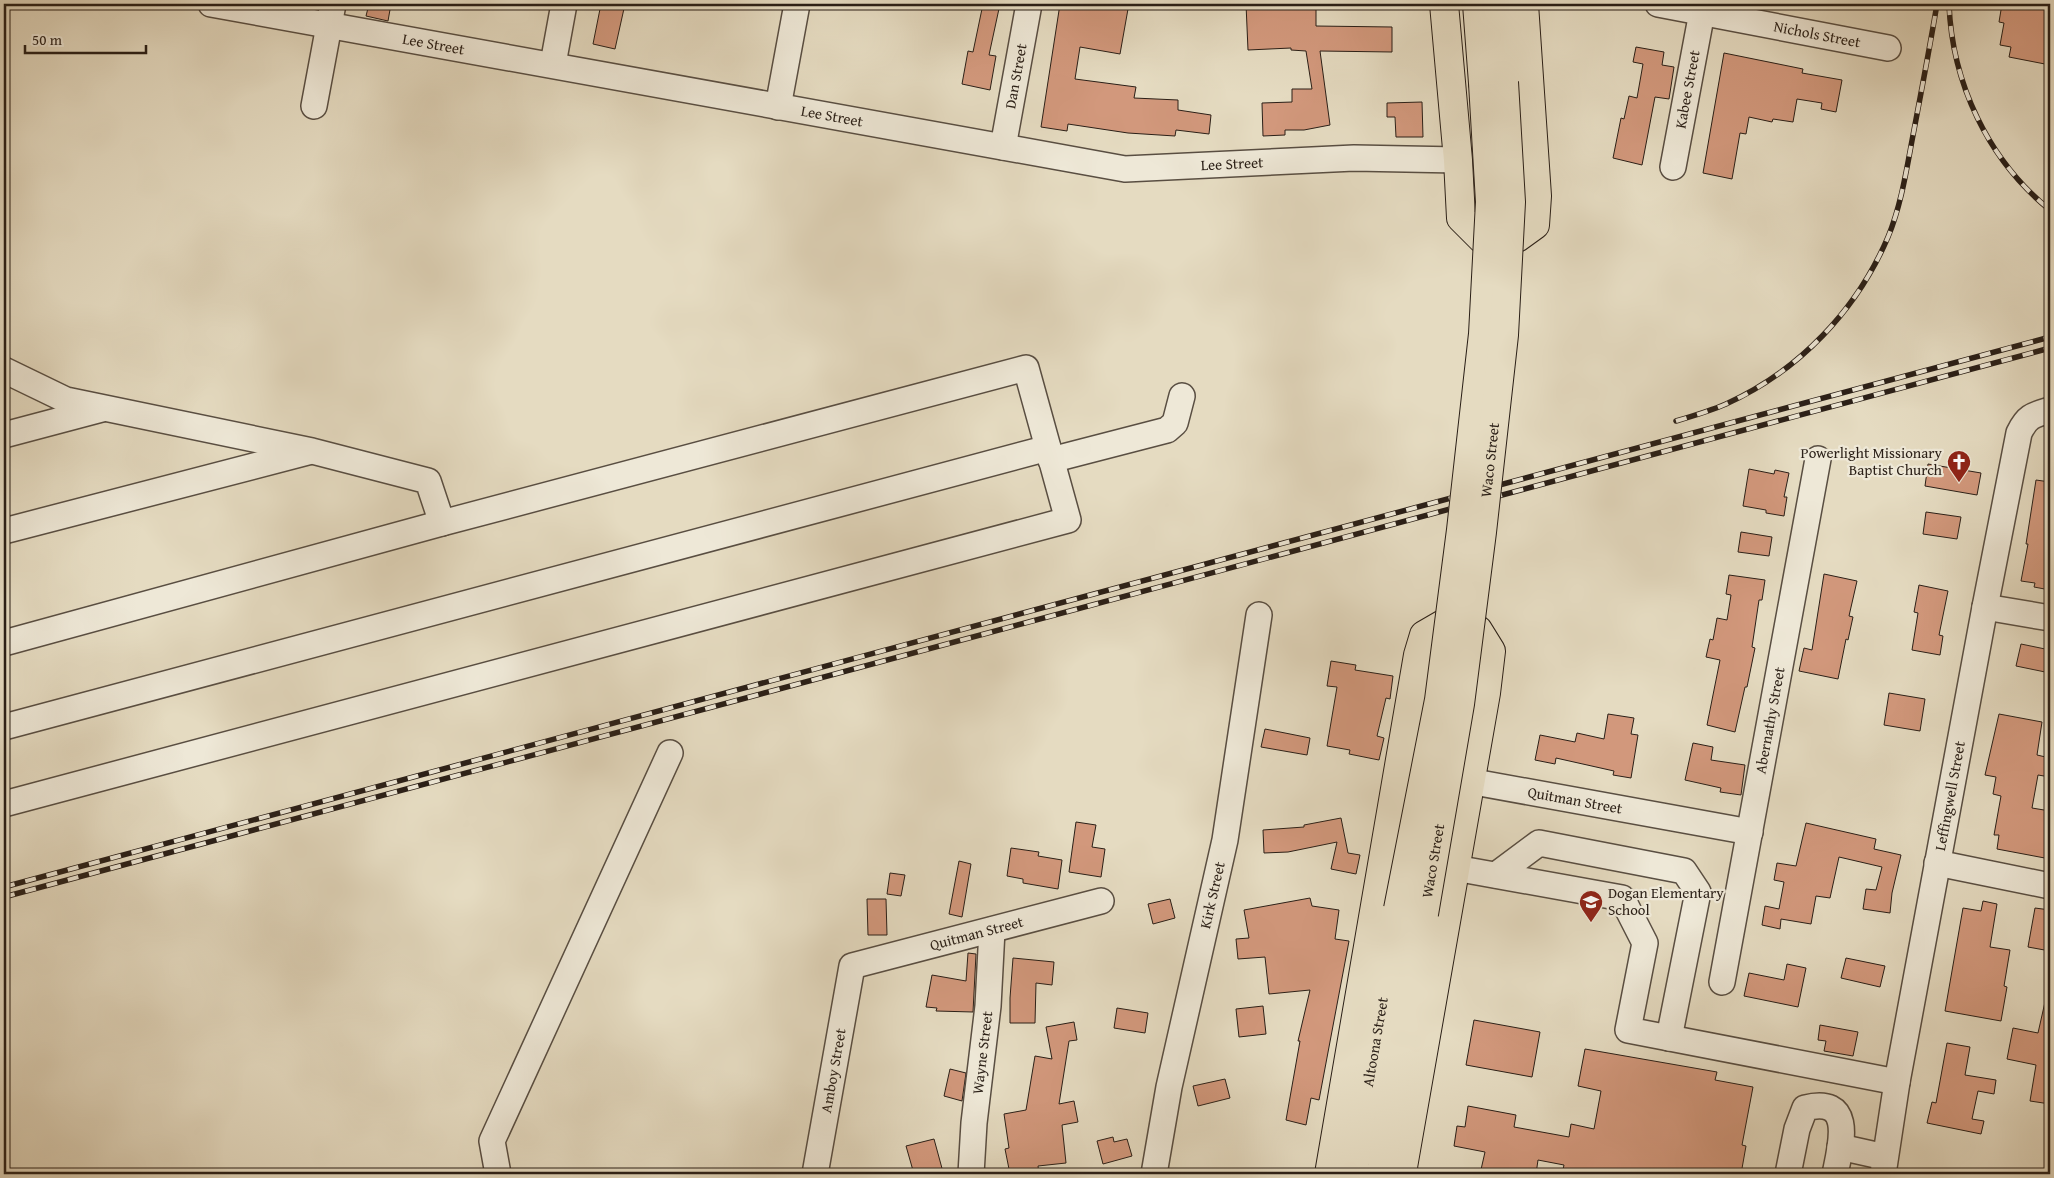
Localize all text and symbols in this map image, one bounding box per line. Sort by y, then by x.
street label: Nichols Street [1772,15,1863,53]
scale bar [25,22,146,54]
street label: Lee Street [401,28,467,60]
text: 50 m [32,29,63,50]
street label: Dan Street [999,41,1032,110]
street label: Kabee Street [1669,48,1705,130]
street label: Lee Street [799,100,865,132]
street label: Lee Street [1200,151,1265,175]
street label: Waco Street [1475,421,1504,498]
place label: Powerlight Missionary Baptist Church [1801,442,1943,480]
church icon: Powerlight Missionary Baptist Church [1946,449,1972,483]
street label: Abernathy Street [1749,665,1790,775]
street label: Leffingwell Street [1929,739,1970,852]
street label: Quitman Street [1526,781,1625,819]
street label: Waco Street [1416,821,1449,899]
street label: Kirk Street [1194,859,1230,931]
place label: Dogan Elementary School [1608,882,1724,920]
school or university icon: Dogan Elementary School [1578,889,1604,923]
street label: Quitman Street [927,911,1026,955]
street label: Altoona Street [1357,995,1393,1088]
street label: Wayne Street [967,1009,997,1095]
street label: Amboy Street [815,1026,851,1115]

